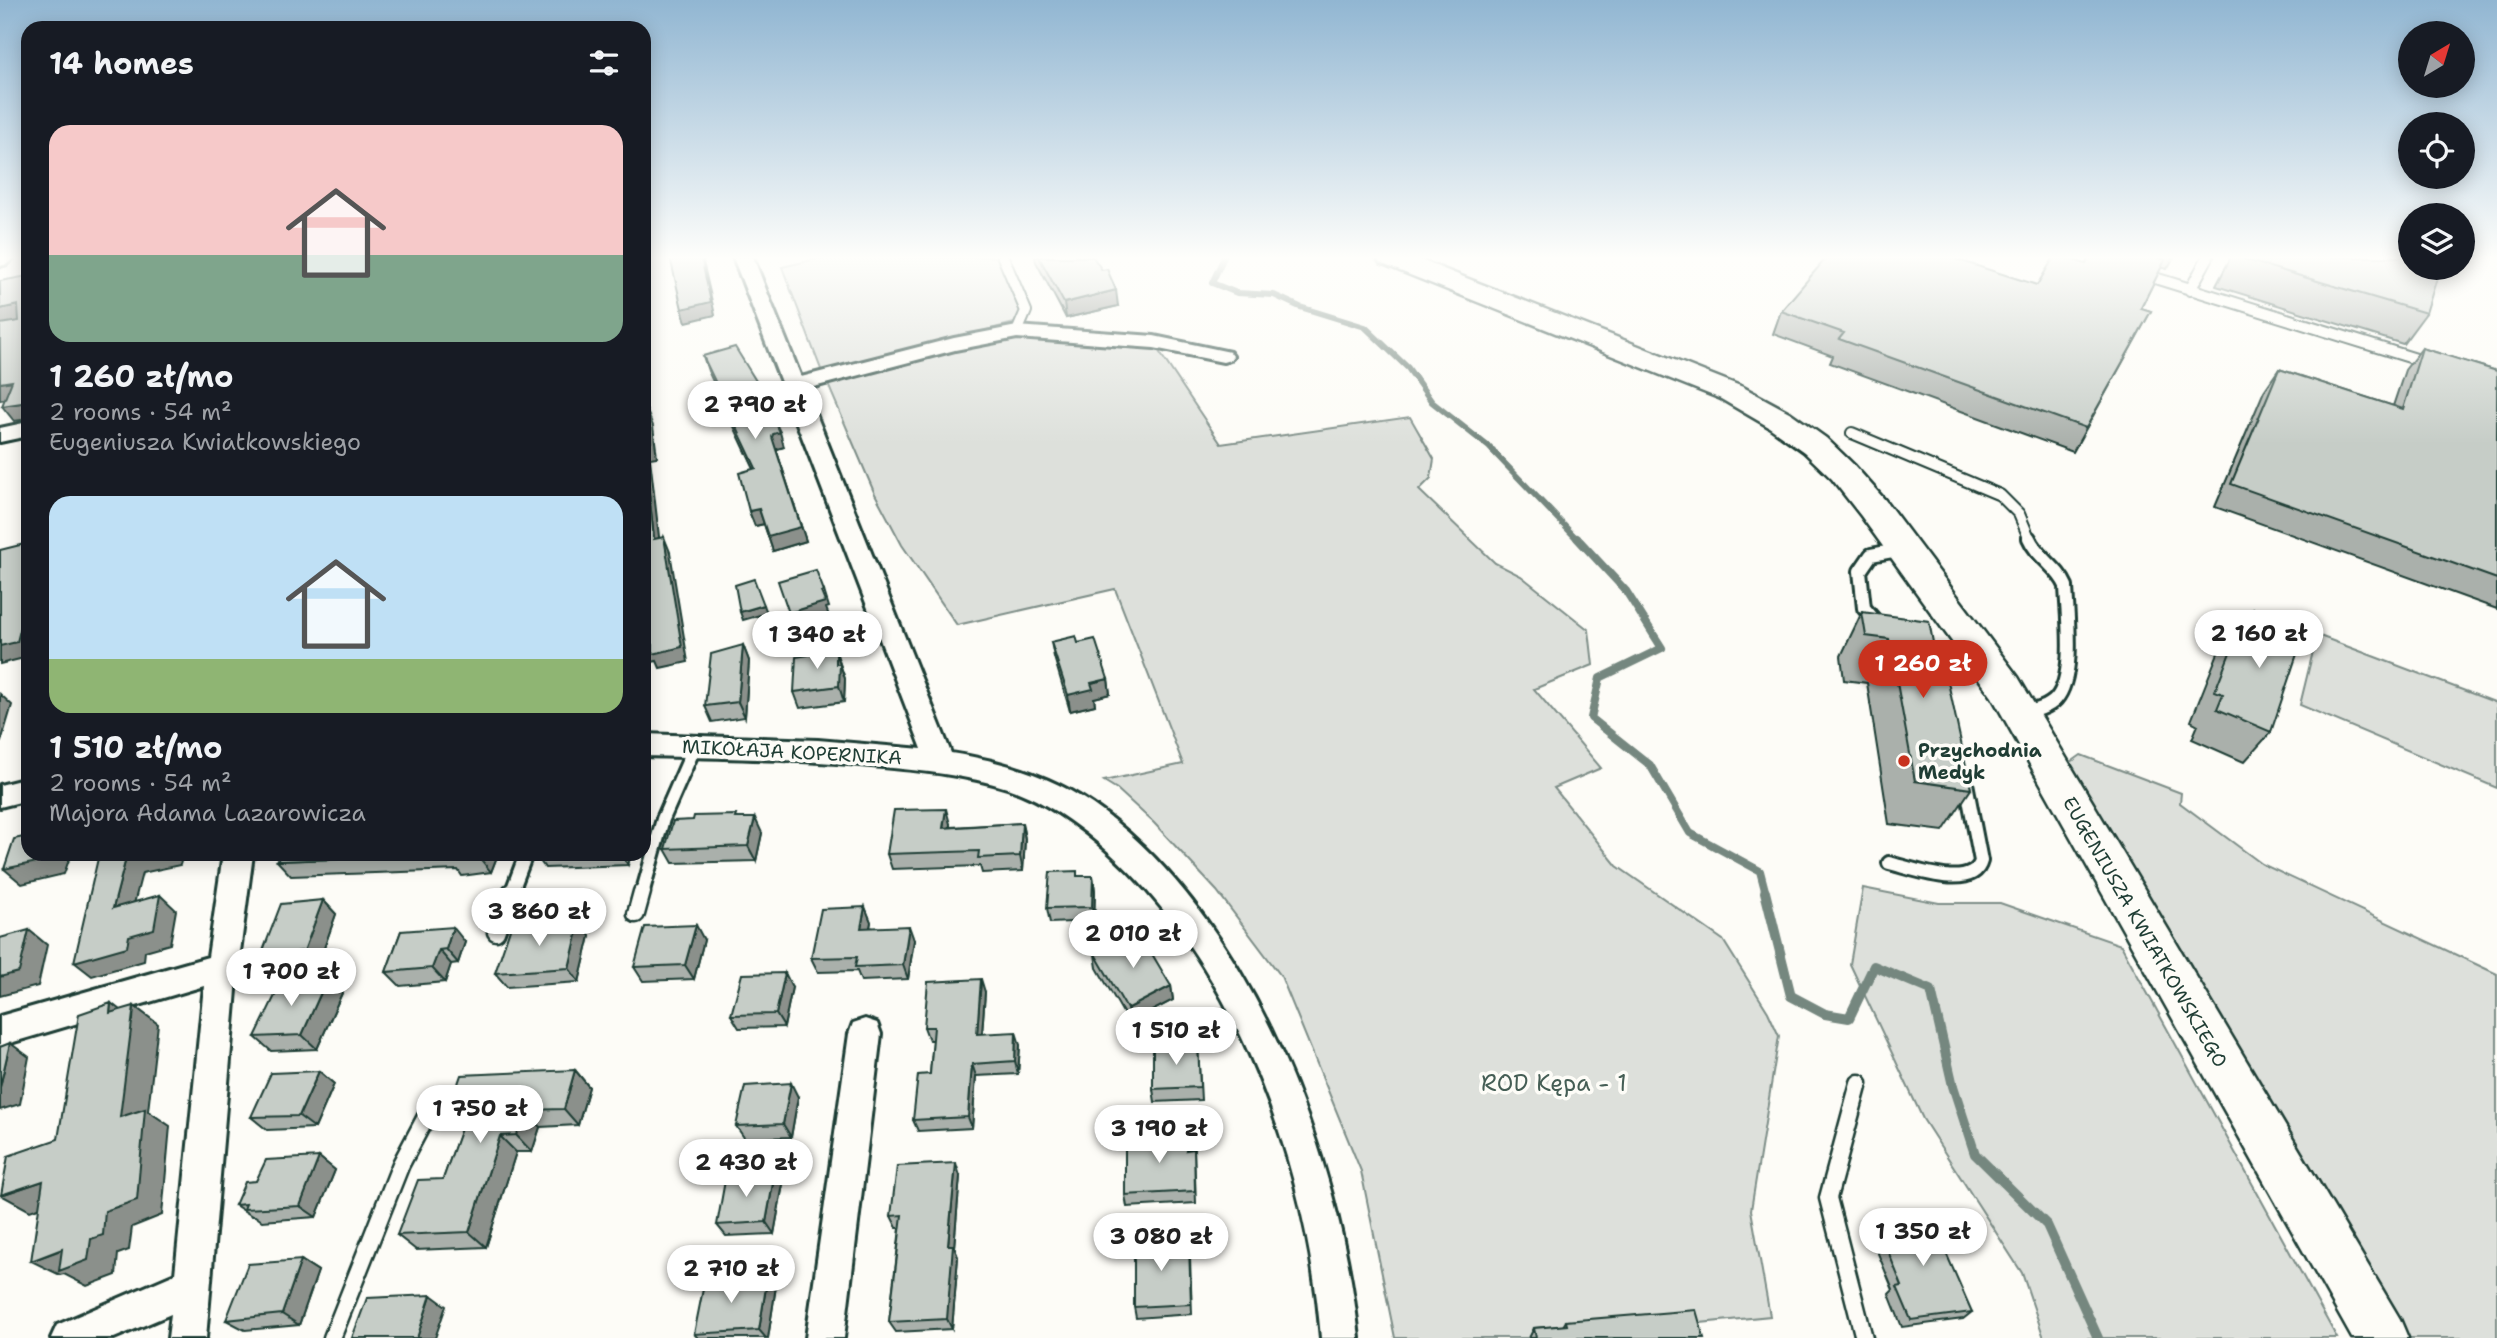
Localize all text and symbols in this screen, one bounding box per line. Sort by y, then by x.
north arrow [2398,21,2474,98]
map controls [2398,21,2475,280]
text: 14 homes [49,43,194,84]
icon: filters [585,44,623,82]
button: locate [2398,112,2475,189]
icon: home [273,170,399,296]
button: layers [2398,203,2475,280]
text: 1 260 zł/mo [49,356,234,397]
pin: 2 790 zł [683,382,827,441]
text: 2 790 zł [704,389,807,419]
text: 2 rooms · 54 m² [49,397,232,427]
text: Eugeniusza Kwiatkowskiego [49,427,361,457]
icon: home [273,541,399,667]
pin: 2 160 zł [2187,610,2331,670]
pin: 1 340 zł [745,612,889,671]
text: 2 160 zł [2210,618,2308,648]
text: 1 340 zł [768,619,866,649]
pin: 1 260 zł [1851,640,1995,700]
text: 1 260 zł [1874,648,1972,678]
text: 1 510 zł/mo [49,727,223,768]
street label: MIKOŁAJA KOPERNIKA [681,734,903,770]
place label: Przychodnia Medyk [1918,738,2042,785]
marker: Przychodnia Medyk [1896,753,1912,769]
text: 2 rooms · 54 m² [49,768,232,798]
street label: EUGENIUSZA KWIATKOWSKIEGO [2057,792,2233,1072]
text: Majora Adama Lazarowicza [49,798,366,828]
pin: 3 860 zł [467,888,611,948]
text: 3 860 zł [487,896,591,926]
pin: 2 010 zł [1061,911,1205,970]
text: 2 010 zł [1085,918,1181,948]
pin: 1 700 zł [219,948,363,1008]
text: 1 700 zł [242,956,340,986]
pin: 1 510 zł [1104,1007,1248,1067]
text: 1 510 zł [1132,1015,1220,1045]
park label: ROD Kępa - 1 [1481,1068,1627,1098]
pin: 1 750 zł [408,1086,552,1145]
text: 1 750 zł [432,1093,528,1123]
pin: 3 190 zł [1087,1106,1231,1165]
text: 3 190 zł [1110,1113,1208,1143]
pin: 2 430 zł [674,1140,818,1199]
text: 2 430 zł [695,1147,797,1177]
pin: 1 350 zł [1851,1208,1995,1268]
pin: 3 080 zł [1089,1214,1233,1273]
text: 1 350 zł [1875,1216,1971,1246]
text: 3 080 zł [1109,1221,1213,1251]
pin: 2 710 zł [659,1246,803,1305]
text: 2 710 zł [683,1253,779,1283]

